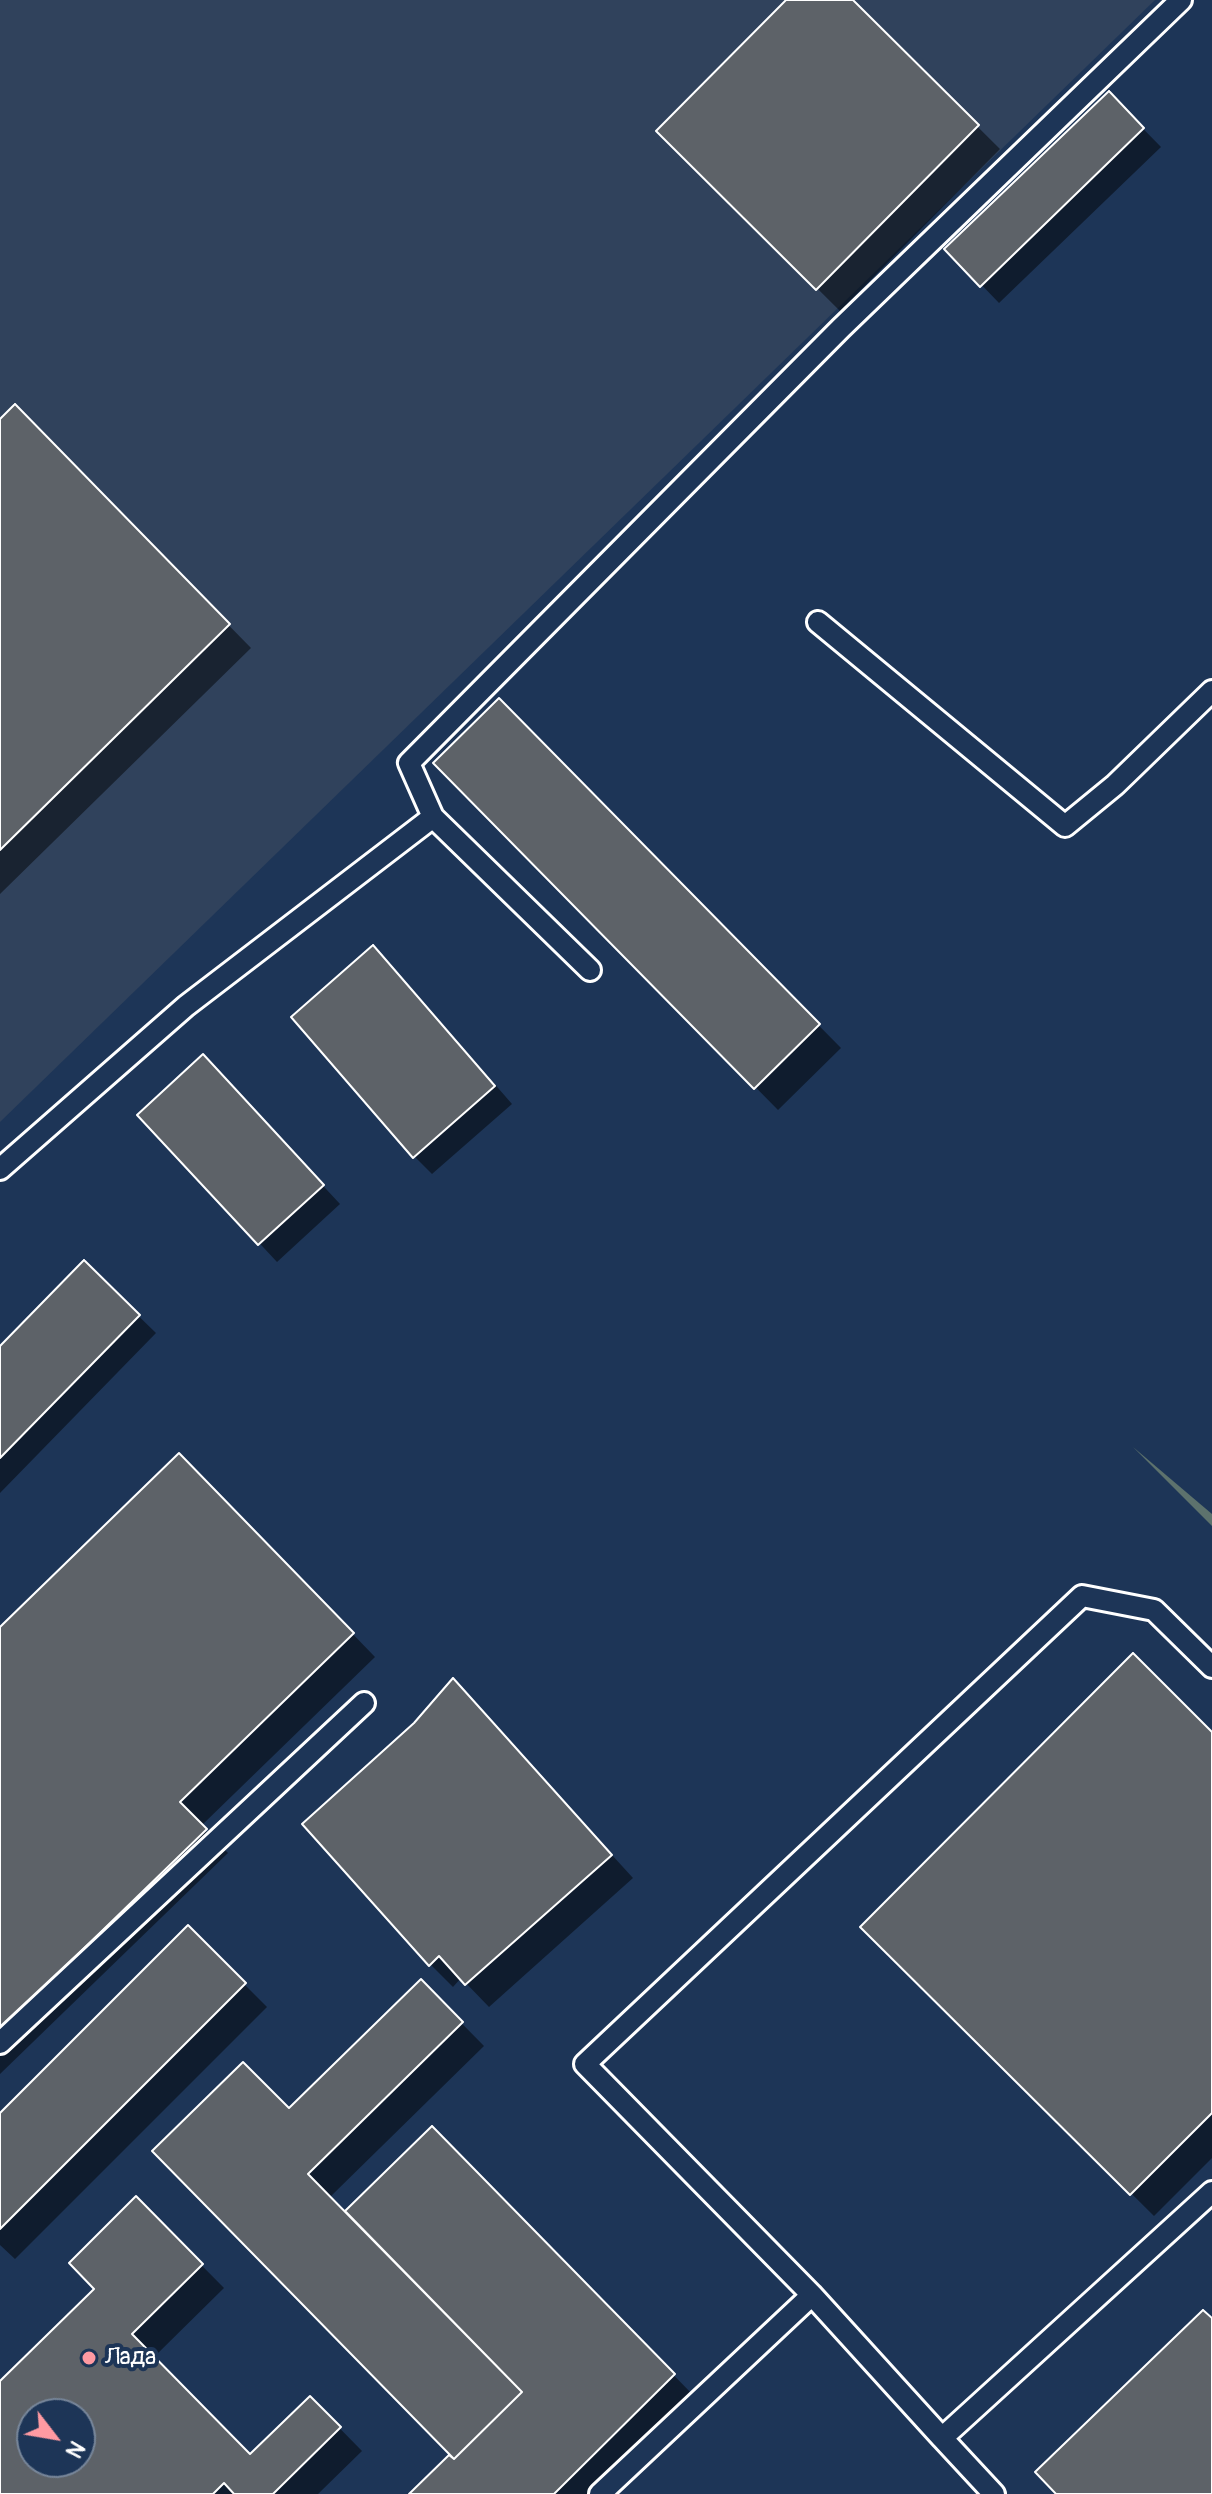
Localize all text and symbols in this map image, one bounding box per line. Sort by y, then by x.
place label: Лада [105,2344,156,2372]
marker: Лада [80,2349,98,2367]
north arrow [16,2398,96,2478]
text: N [59,2436,91,2463]

